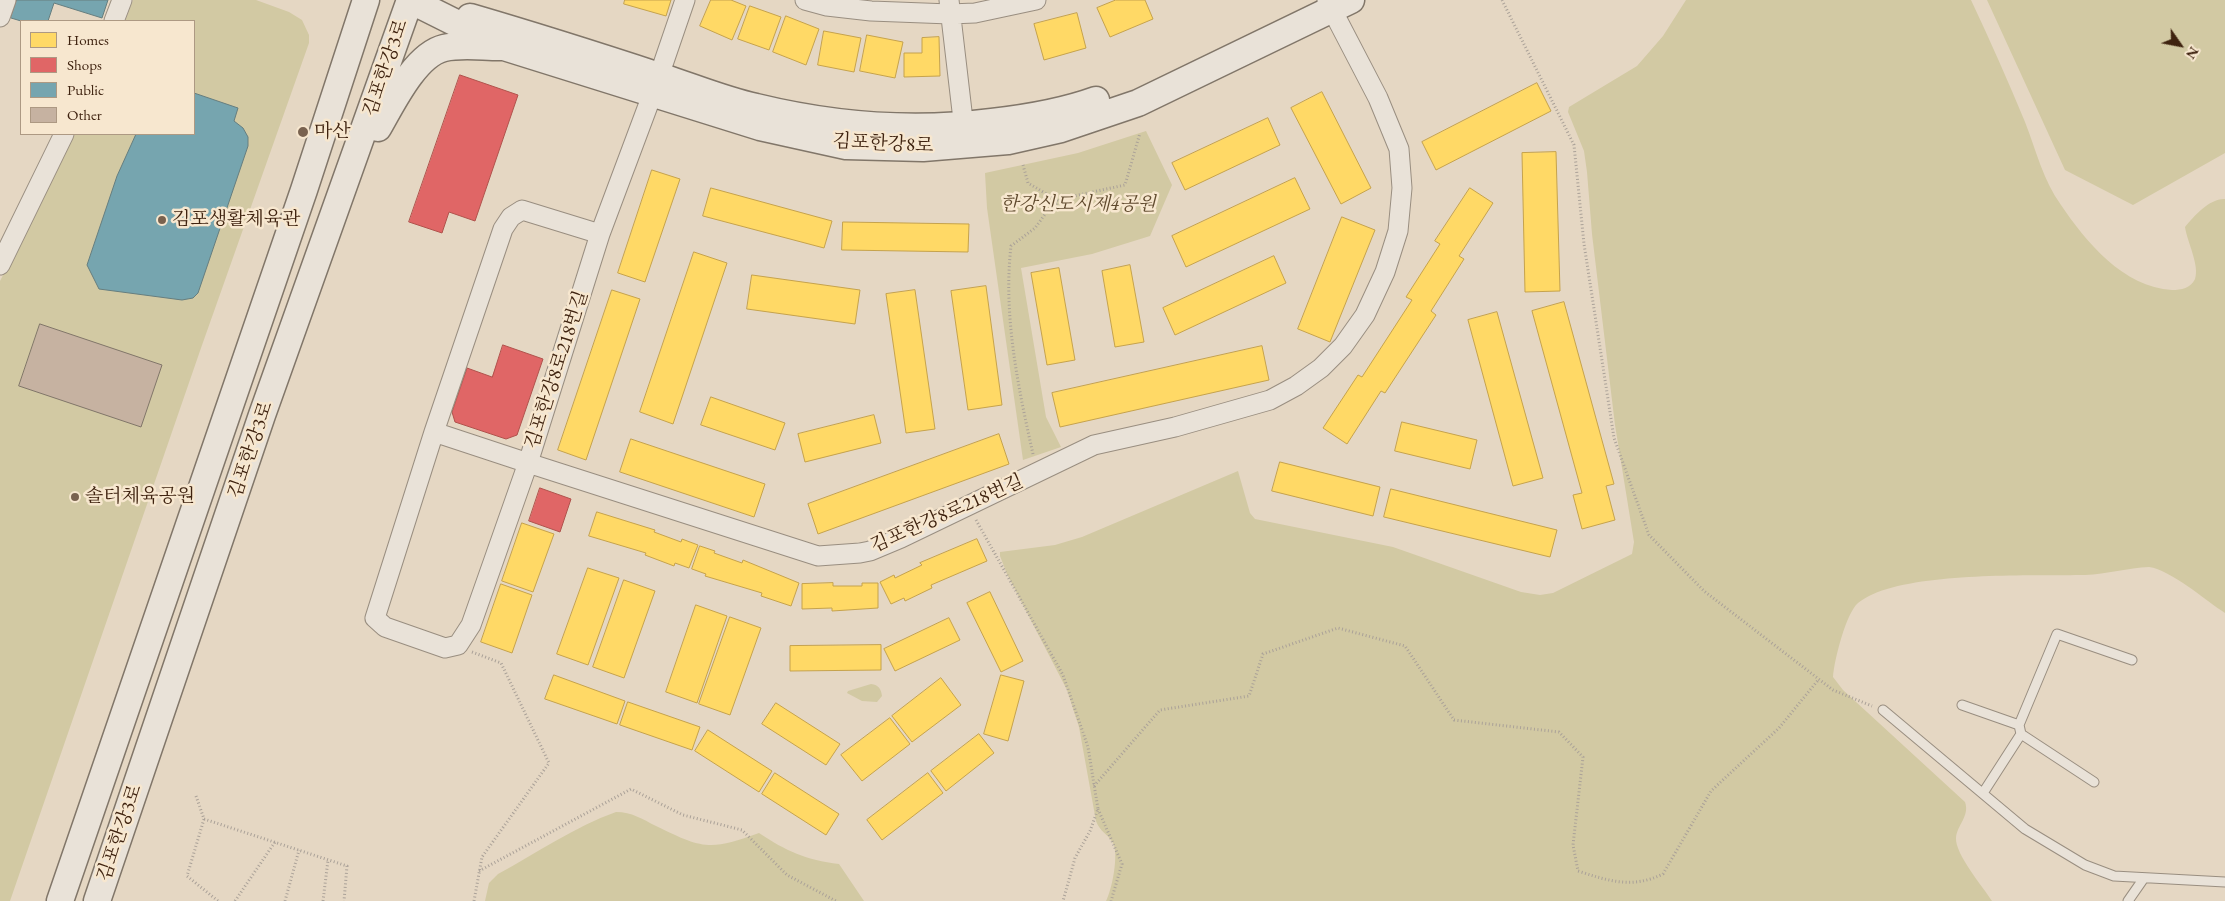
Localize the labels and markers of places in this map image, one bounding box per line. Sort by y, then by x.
place label: 마산 [314,121,351,143]
marker: 마산 [296,125,310,139]
place label: 김포생활체육관 [172,209,300,231]
marker: 김포생활체육관 [156,214,168,226]
place label: 솔터체육공원 [85,486,195,508]
marker: 솔터체육공원 [69,491,81,503]

